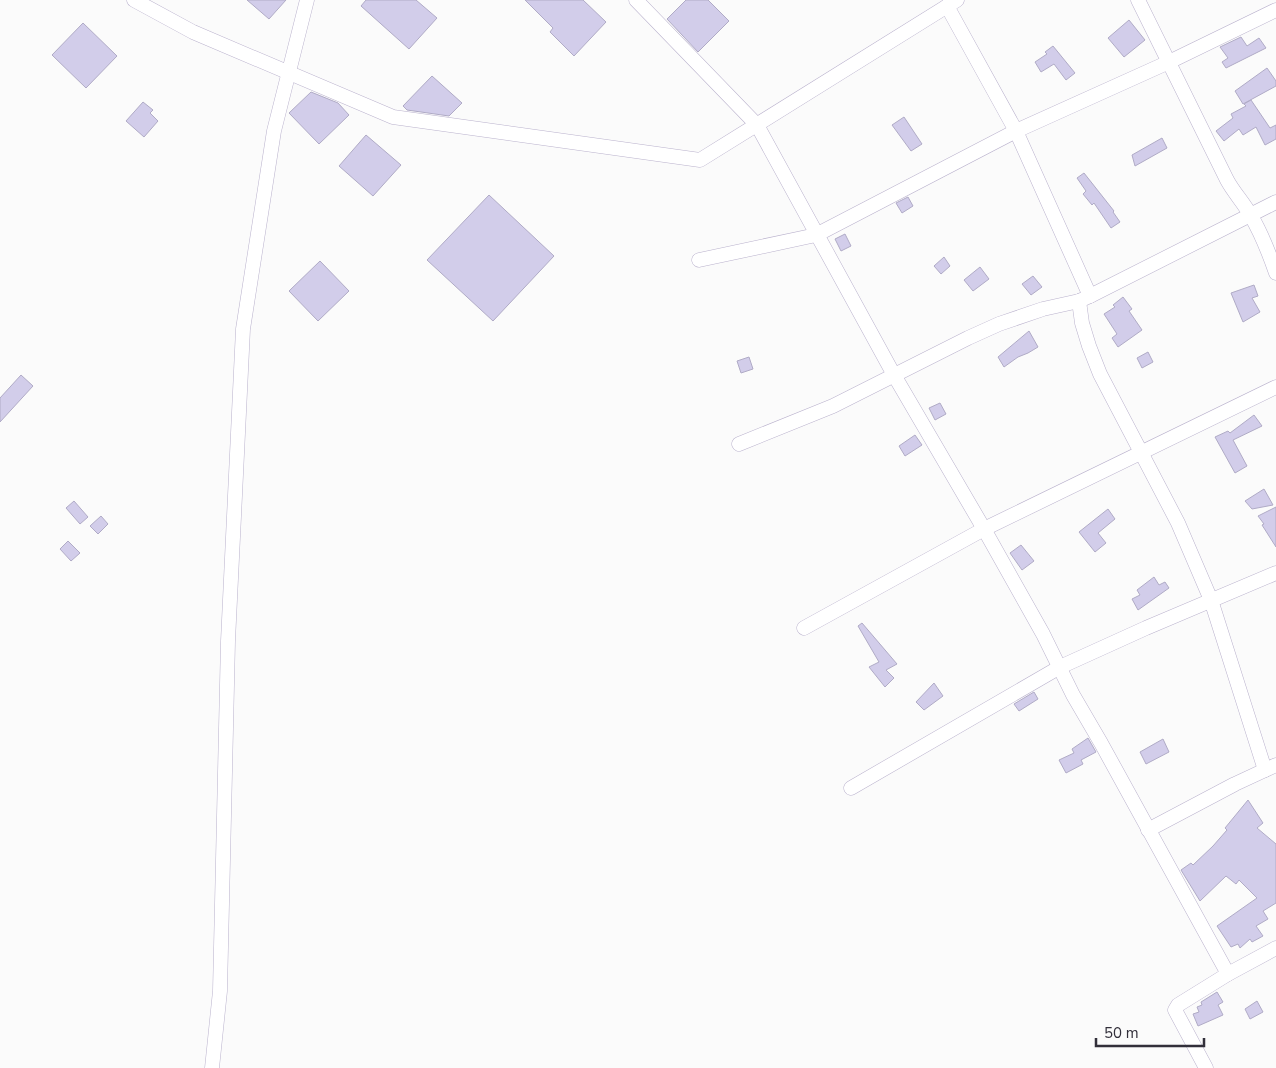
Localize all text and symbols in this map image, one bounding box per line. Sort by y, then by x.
scale bar [1096,1016,1204,1048]
text: 50 m [1104,1023,1139,1043]

